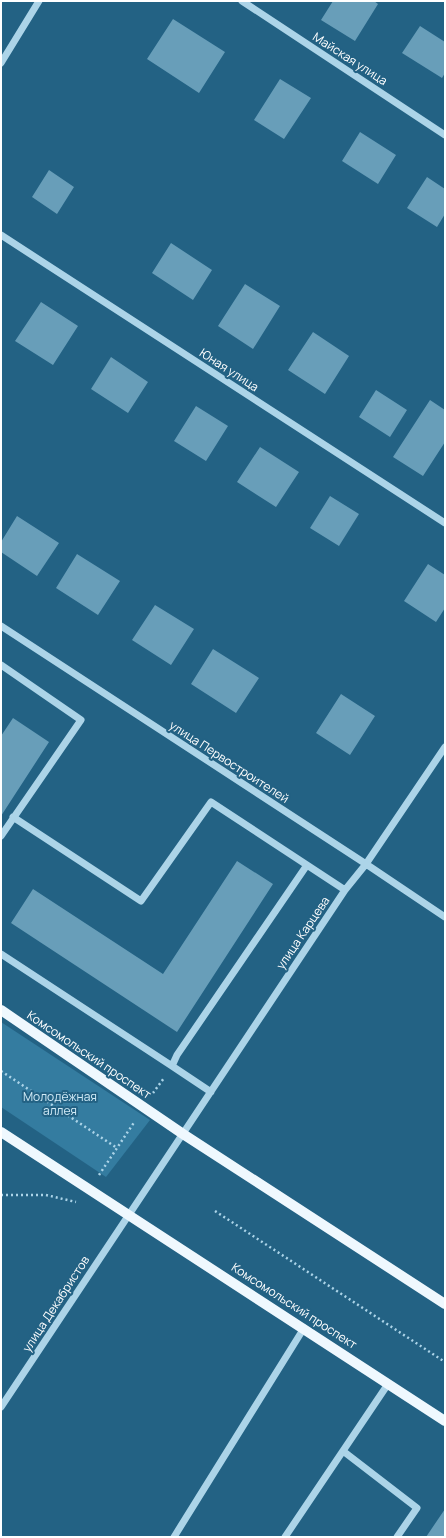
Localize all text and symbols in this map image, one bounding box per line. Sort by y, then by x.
street label: Майская улица [310,28,391,89]
street label: Юная улица [196,344,262,395]
street label: улица Первостроителей [166,716,292,807]
street label: улица Карцева [272,893,333,973]
street label: Комсомольский проспект [24,1007,155,1103]
park label: Молодёжная аллея [23,1088,97,1119]
street label: улица Декабристов [18,1252,93,1355]
street label: Комсомольский проспект [228,1259,360,1353]

